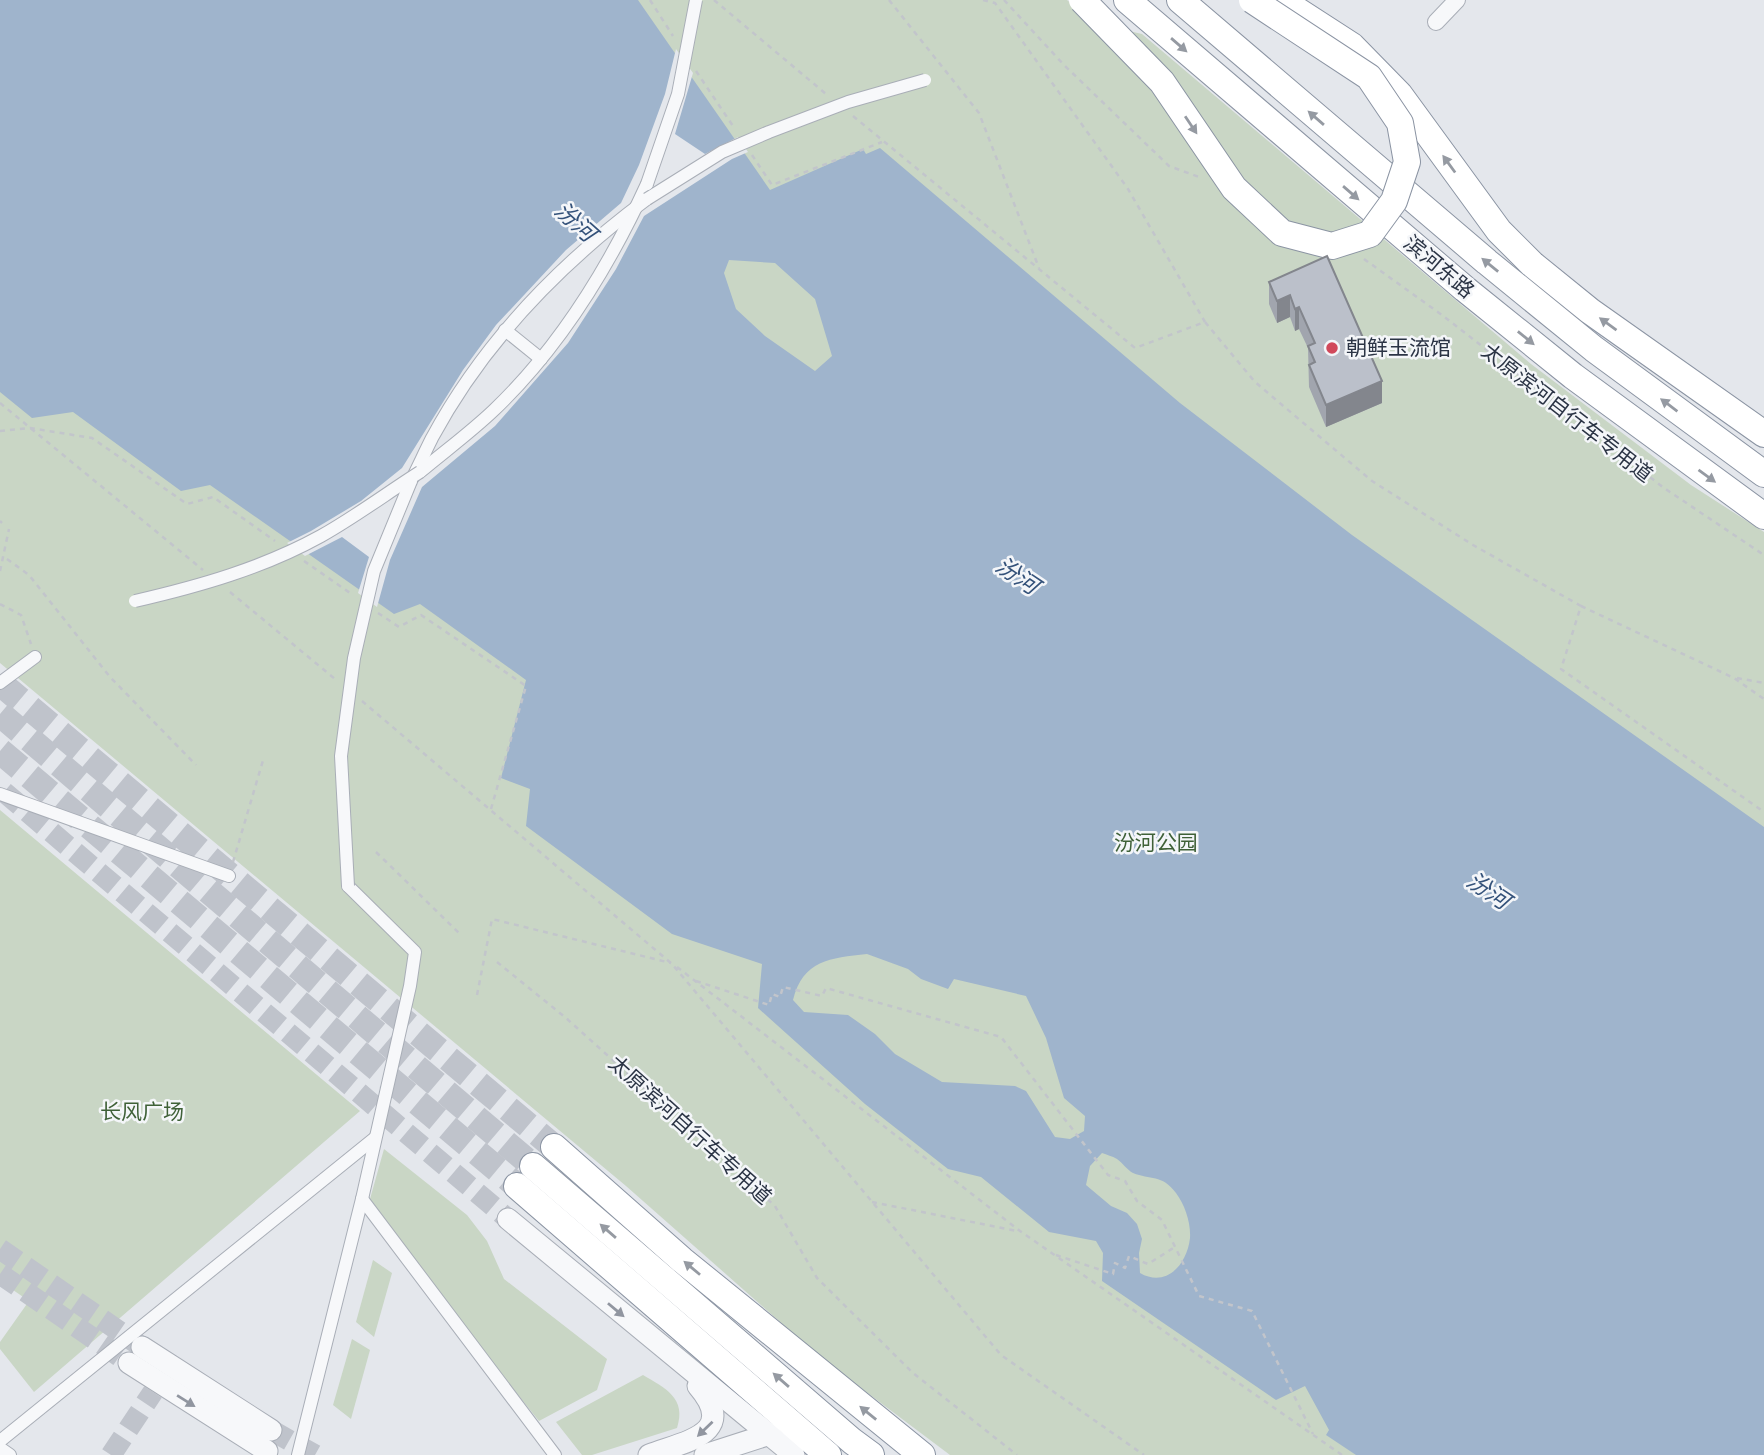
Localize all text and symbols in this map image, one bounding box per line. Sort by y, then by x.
one-way arrow [1170,37,1187,52]
one-way arrow [1308,111,1325,126]
one-way arrow [1184,116,1198,134]
one-way arrow [1442,154,1456,173]
one-way arrow [1342,185,1359,200]
water label: 汾河 [549,197,604,250]
street label: 滨河东路 [1399,231,1479,303]
one-way arrow [1482,258,1499,273]
one-way arrow [1599,317,1617,331]
one-way arrow [1517,331,1535,346]
place label: 朝鲜玉流馆 [1346,336,1451,360]
street label: 太原滨河自行车专用道 [1477,339,1657,487]
marker: 朝鲜玉流馆 [1324,340,1340,356]
one-way arrow [1660,399,1678,413]
one-way arrow [1698,469,1716,483]
water label: 汾河 [990,552,1047,602]
park label: 汾河公园 [1114,831,1198,855]
water label: 汾河 [1461,867,1518,917]
street label: 太原滨河自行车专用道 [604,1051,776,1209]
park label: 长风广场 [100,1100,184,1124]
one-way arrow [600,1224,617,1239]
one-way arrow [684,1261,702,1276]
one-way arrow [608,1302,625,1317]
one-way arrow [772,1373,789,1388]
one-way arrow [177,1394,196,1407]
one-way arrow [860,1406,877,1421]
one-way arrow [697,1421,714,1437]

